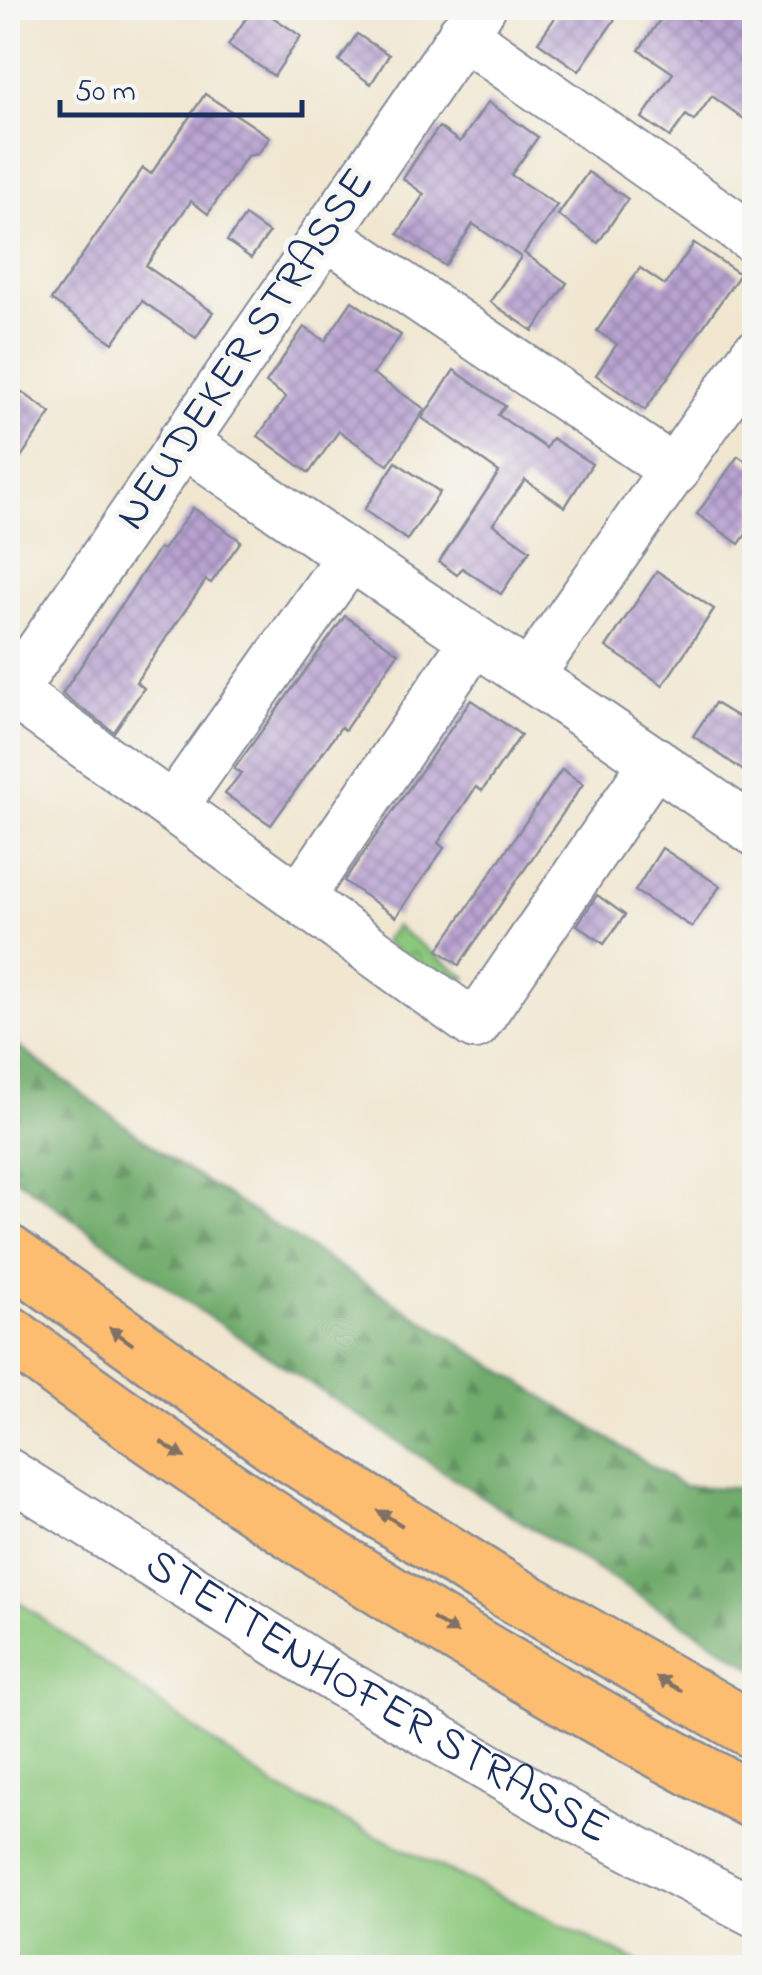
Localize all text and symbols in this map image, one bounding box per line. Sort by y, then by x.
scale bar [60,55,302,117]
text: 50 m [75,71,136,115]
street label: NEUDEKER STRASSE [100,156,392,544]
one-way arrow [107,1326,134,1346]
one-way arrow [159,1440,186,1459]
one-way arrow [376,1509,404,1527]
street label: STETTENHOFER STRASSE [131,1534,620,1863]
one-way arrow [431,1617,459,1635]
one-way arrow [655,1675,683,1693]

